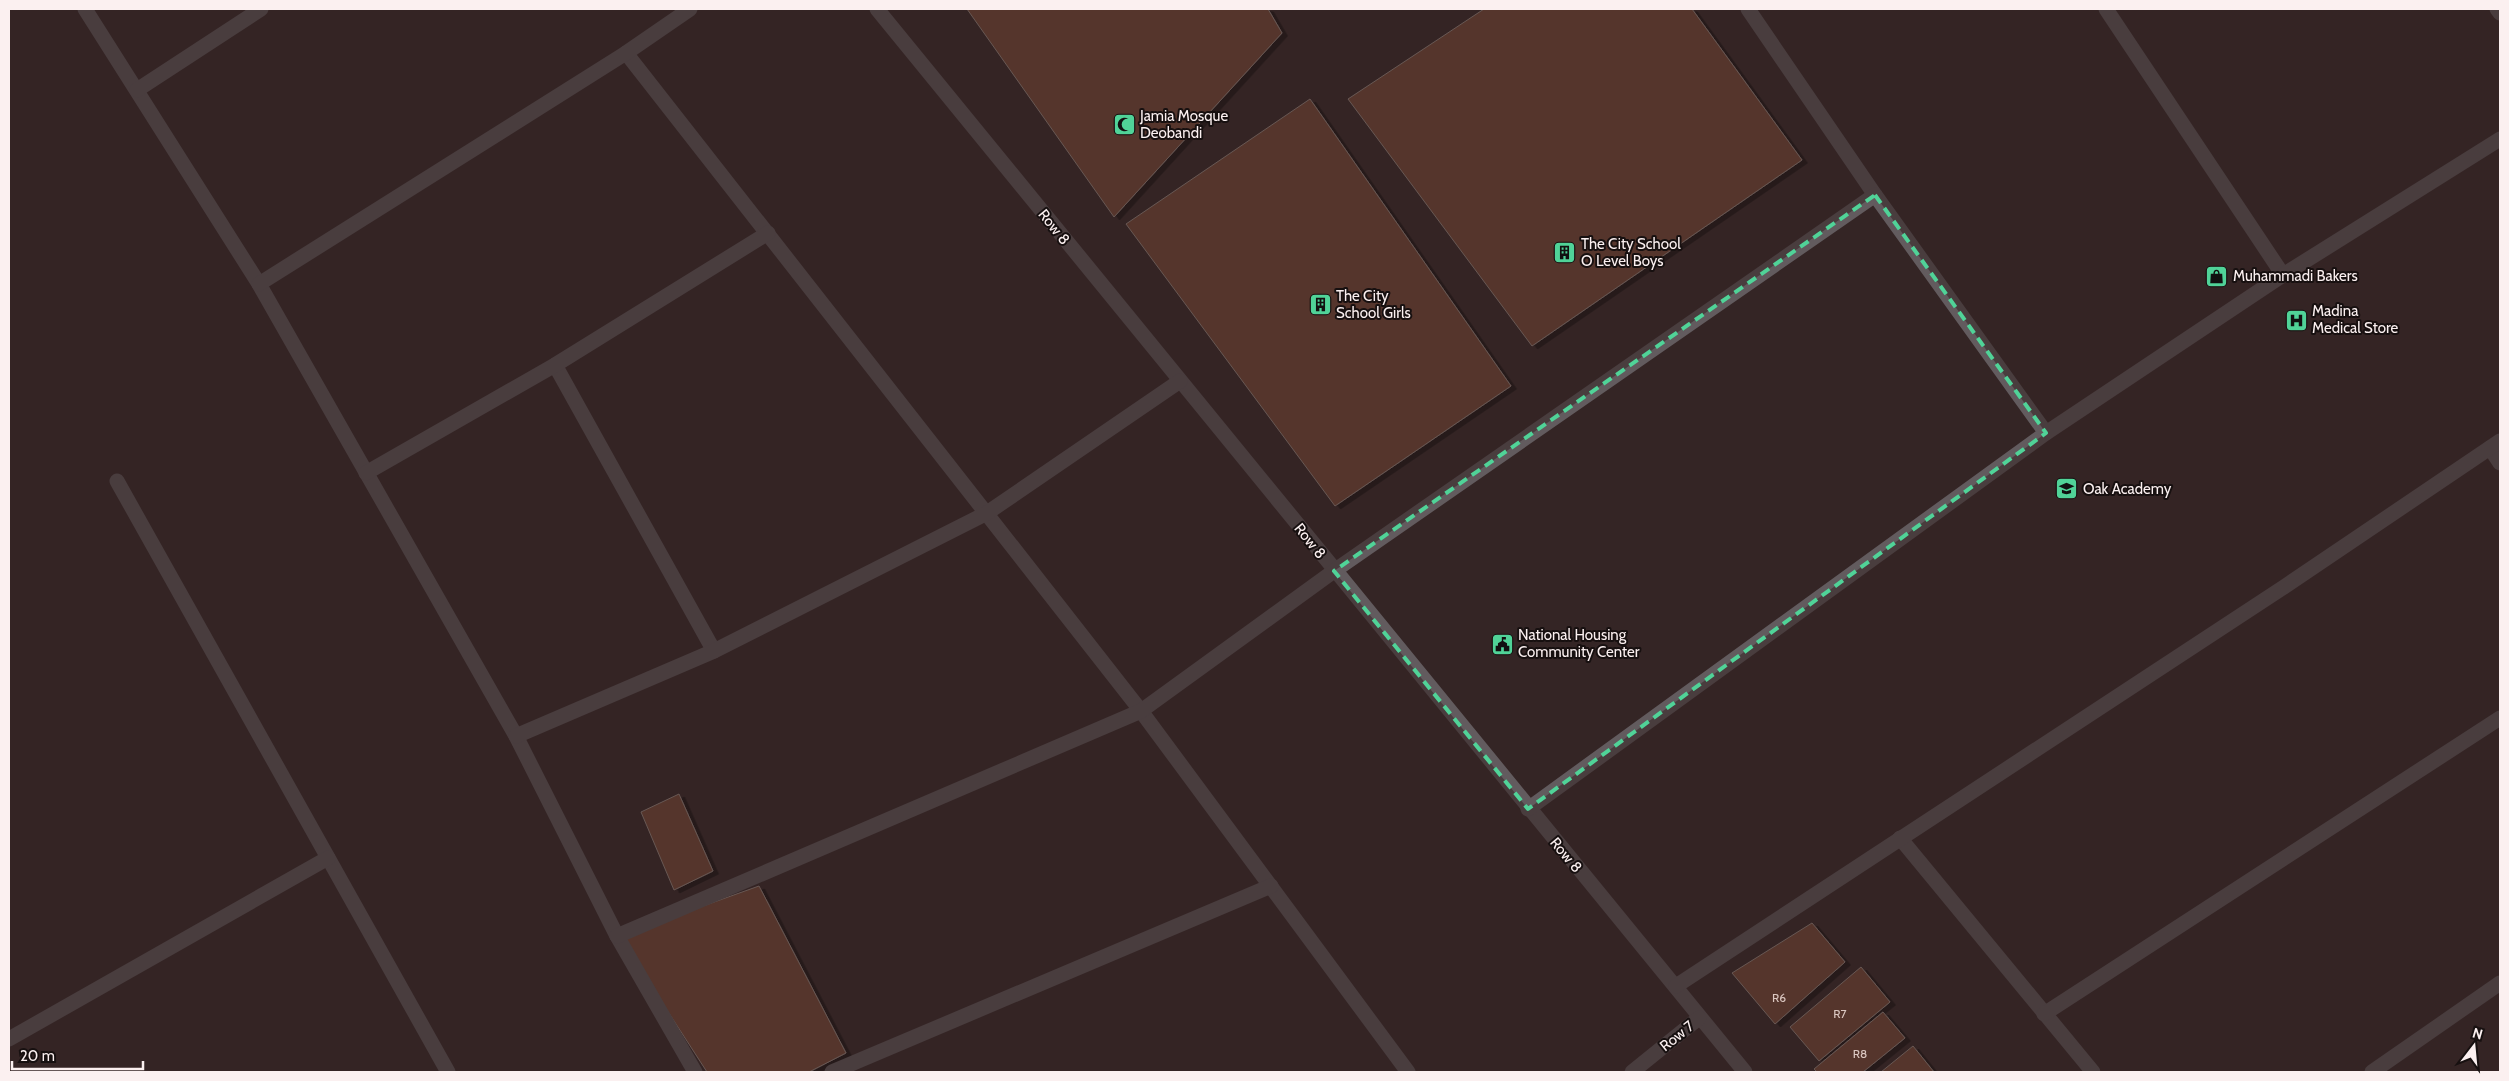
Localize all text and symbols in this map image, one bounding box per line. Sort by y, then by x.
place label: Jamia Mosque Deobandi [1139,107,1228,142]
mosque icon: Jamia Mosque Deobandi [1112,113,1136,137]
street label: Row 8 [1034,206,1074,248]
place label: The City School O Level Boys [1581,235,1681,270]
building icon: The City School O Level Boys [1553,241,1577,265]
shop icon: Muhammadi Bakers [2205,264,2229,288]
place label: Muhammadi Bakers [2233,267,2358,285]
place label: The City School Girls [1336,287,1411,322]
building icon: The City School Girls [1308,293,1332,317]
place label: Madina Medical Store [2312,302,2398,337]
hospital icon: Madina Medical Store [2284,308,2308,332]
school or university icon: Oak Academy [2055,477,2079,501]
place label: Oak Academy [2083,480,2172,498]
street label: Row 8 [1290,520,1330,562]
place label: National Housing Community Center [1518,626,1640,661]
public building icon: National Housing Community Center [1490,632,1514,656]
street label: Row 8 [1546,834,1586,876]
house number: R6 [1772,990,1786,1005]
house number: R7 [1833,1006,1847,1021]
street label: Row 7 [1656,1017,1698,1055]
north arrow [2449,1021,2499,1071]
text: N [2470,1023,2485,1044]
scale bar [12,1038,144,1070]
house number: R8 [1853,1046,1867,1061]
text: 20 m [20,1047,55,1065]

